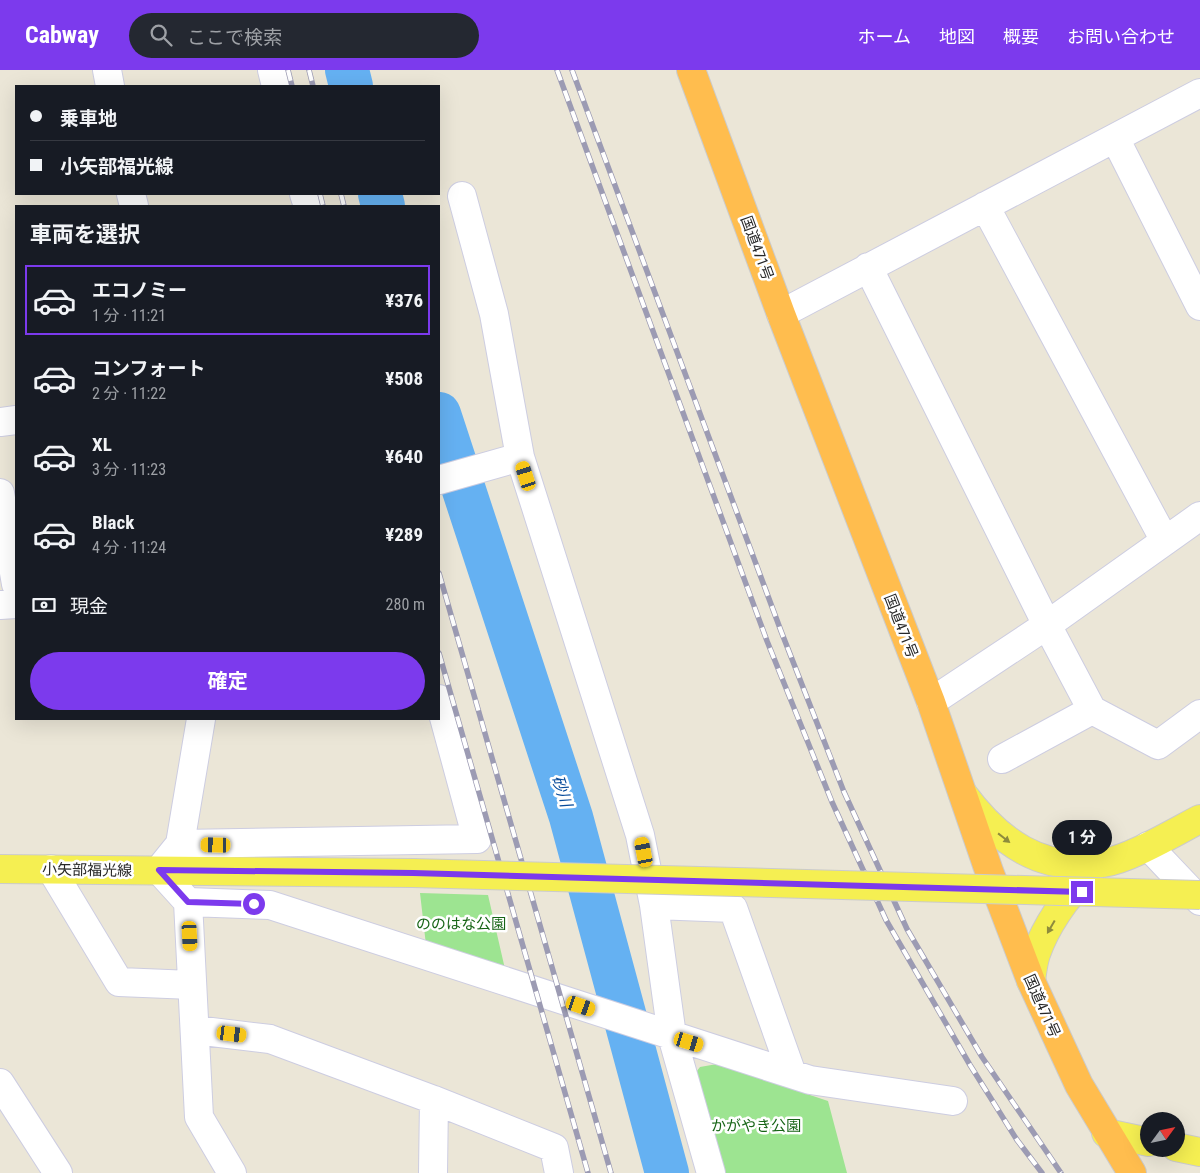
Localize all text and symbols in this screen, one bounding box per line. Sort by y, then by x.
search box [129,13,479,58]
text: Cabway [25,21,99,49]
icon: search [147,21,175,49]
text: ここで検索 [187,26,282,49]
text: ホーム [858,26,911,47]
text: 地図 [939,26,975,47]
text: 概要 [1003,26,1039,47]
text: お問い合わせ [1067,26,1175,47]
text: 乗車地 [60,107,117,130]
text: 小矢部福光線 [60,155,174,178]
street label: 国道471号 [737,213,777,283]
text: 車両を選択 [30,222,140,247]
icon: car [32,278,77,323]
text: エコノミー [92,279,187,302]
text: ¥376 [385,289,423,312]
text: 1 分 · 11:21 [92,306,166,325]
icon: car [32,356,77,401]
text: コンフォート [92,357,205,380]
text: ¥508 [385,367,423,390]
text: 2 分 · 11:22 [92,384,166,403]
text: XL [92,433,112,456]
icon: car [32,434,77,479]
text: ¥640 [385,445,423,468]
car [514,459,537,493]
text: 3 分 · 11:23 [92,460,166,479]
text: Black [92,511,134,534]
icon: car [32,512,77,557]
text: ¥289 [385,523,423,546]
text: 4 分 · 11:24 [92,538,166,557]
icon: cash [30,591,58,619]
street label: 国道471号 [881,591,921,661]
text: 現金 [70,595,108,618]
text: 280 m [386,595,425,614]
button: 確定 [30,652,425,710]
water label: 砂川 [548,773,577,811]
callout: 1 分 [1052,820,1112,854]
text: 1 分 [1068,828,1096,847]
one-way arrow [997,833,1011,843]
car [633,836,654,868]
car [200,837,231,853]
street label: 小矢部福光線 [42,860,132,880]
route end [1071,881,1093,903]
route start [243,893,265,915]
park label: ののはな公園 [416,915,506,933]
one-way arrow [1046,920,1055,933]
car [181,921,198,951]
street label: 国道471号 [1020,972,1064,1040]
car [564,994,597,1018]
car [216,1025,247,1043]
car [672,1030,705,1054]
north arrow [1140,1112,1185,1158]
map controls [1140,1112,1185,1157]
park label: かがやき公園 [711,1117,801,1135]

